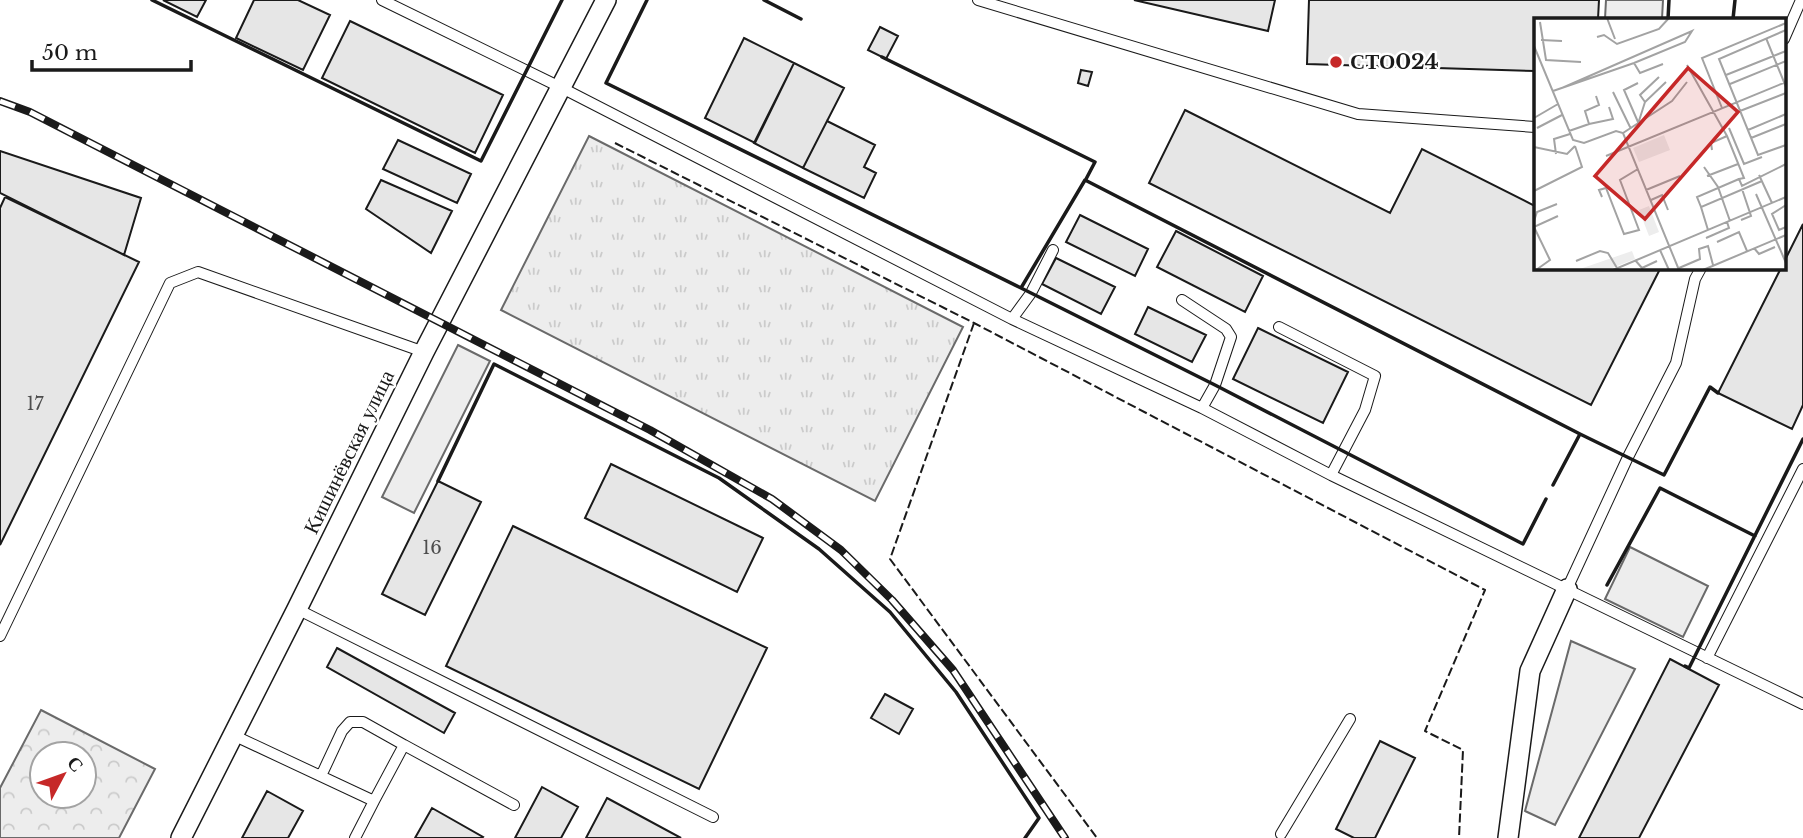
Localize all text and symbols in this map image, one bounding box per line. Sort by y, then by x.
inset map [1534,18,1786,270]
scale bar [32,28,191,72]
text: 50 m [42,40,98,66]
place label: СТО024 [1350,49,1439,75]
marker: СТО024 [1328,54,1344,70]
street label: Кишинёвская улица [298,365,400,538]
house number: 17 [26,393,44,415]
house number: 16 [422,537,442,559]
north arrow [28,740,98,810]
text: С [62,751,89,777]

